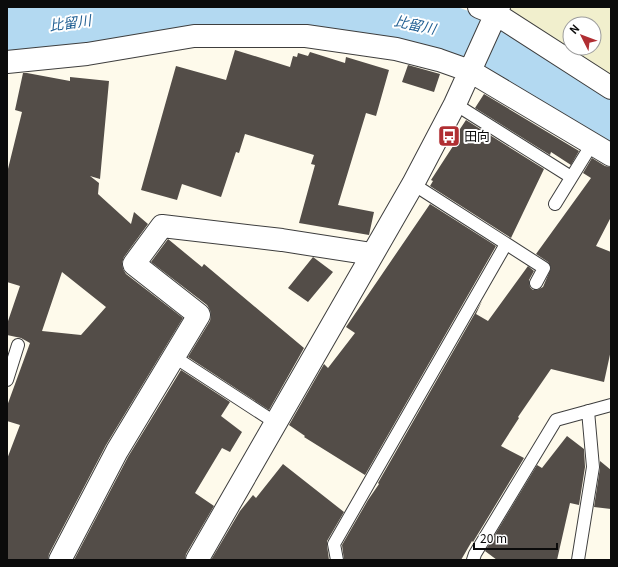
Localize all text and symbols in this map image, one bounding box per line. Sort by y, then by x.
water label: 比留川 [48,9,94,35]
water label: 比留川 [393,10,440,39]
north arrow [562,16,602,56]
text: N [565,20,583,37]
bus stop icon: 田向 [436,123,462,149]
place label: 田向 [464,126,490,145]
scale bar [474,525,557,551]
text: 20 m [480,529,507,546]

